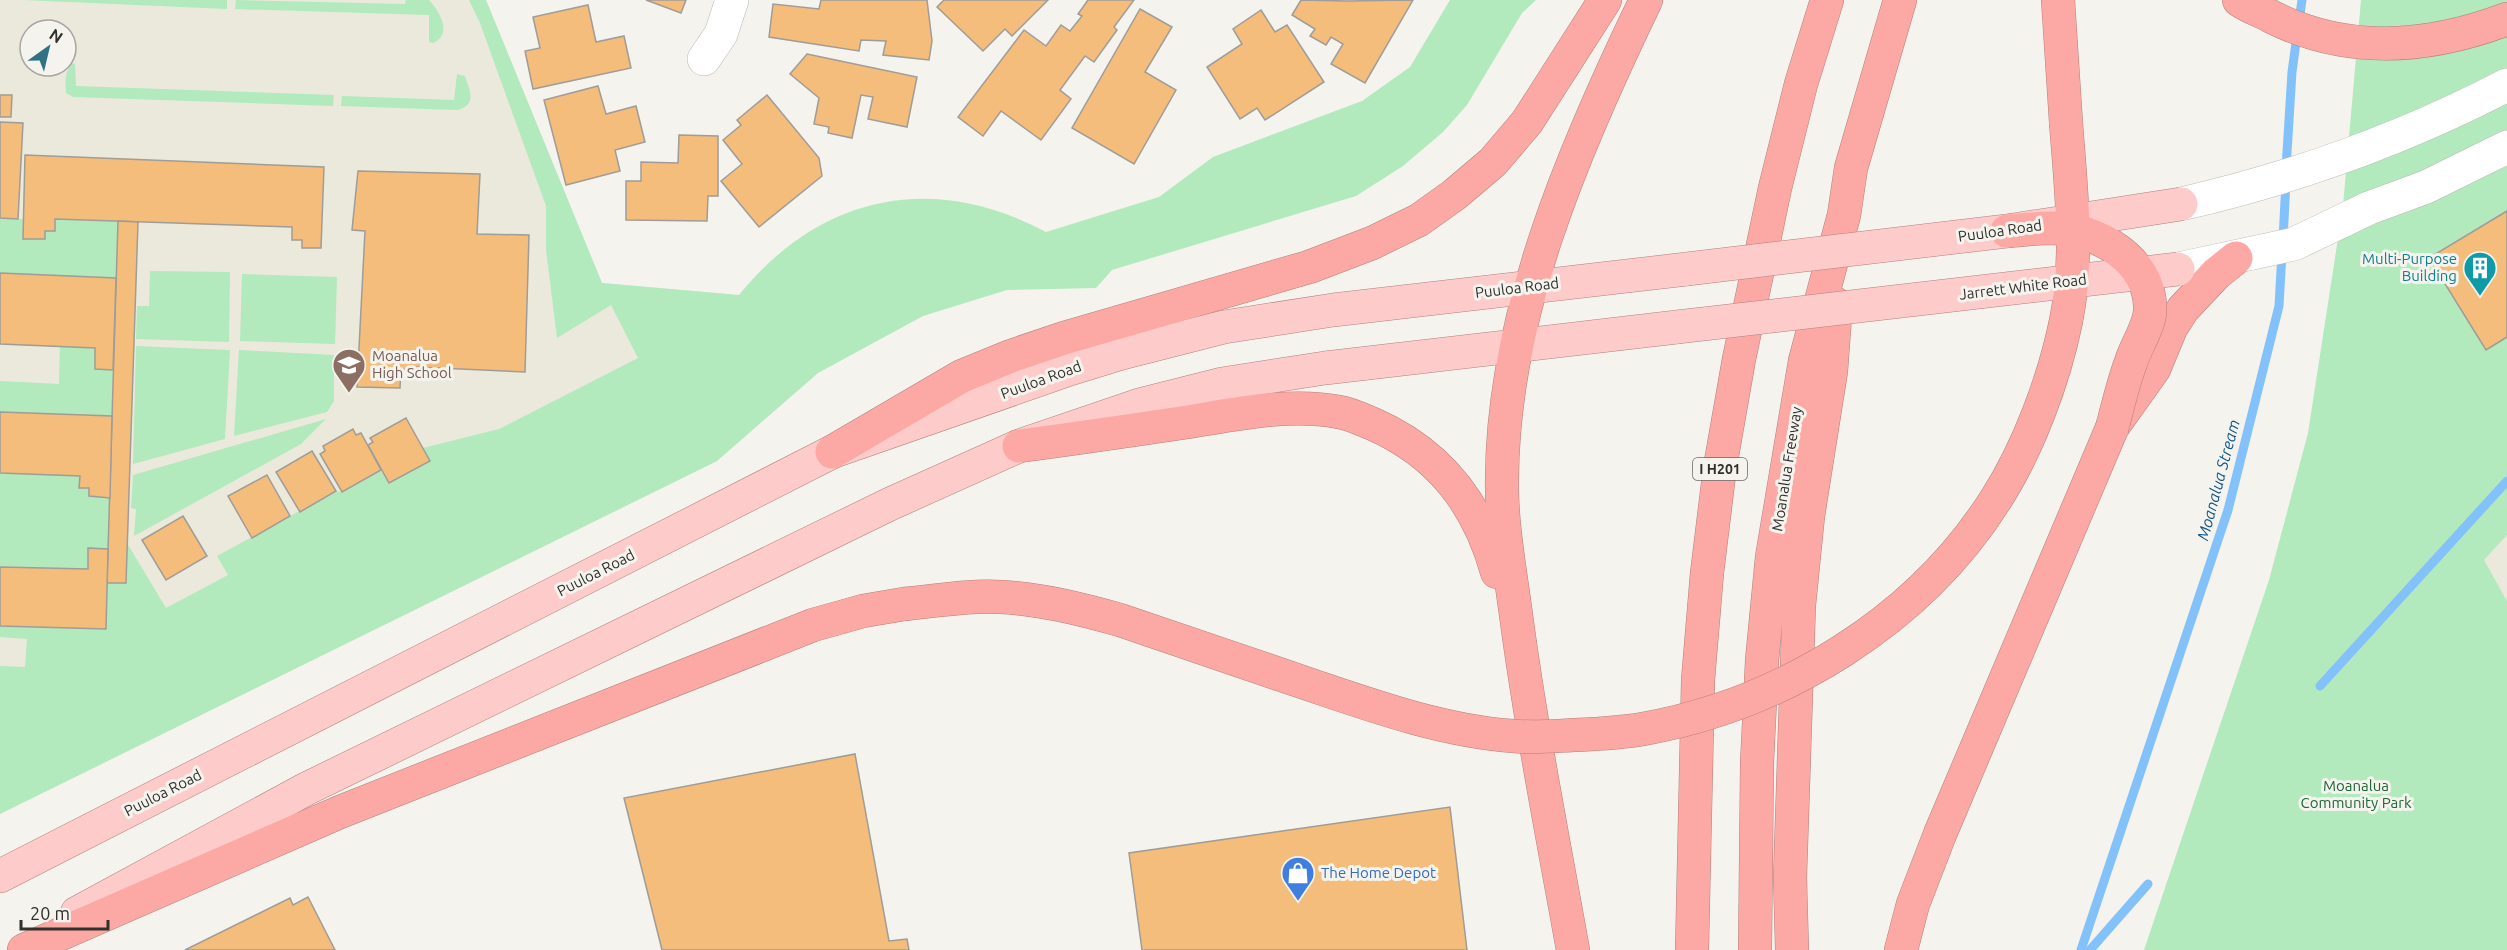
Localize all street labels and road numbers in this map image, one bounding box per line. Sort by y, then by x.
street label: Puuloa Road [1957,216,2043,245]
street label: Jarrett White Road [1958,270,2088,303]
street label: Puuloa Road [1474,274,1560,301]
street label: Puuloa Road [998,357,1083,402]
street label: Moanalua Freeway [1768,405,1805,532]
road number: I H201 [1693,458,1747,480]
street label: Puuloa Road [554,546,637,599]
street label: Puuloa Road [121,766,204,819]

